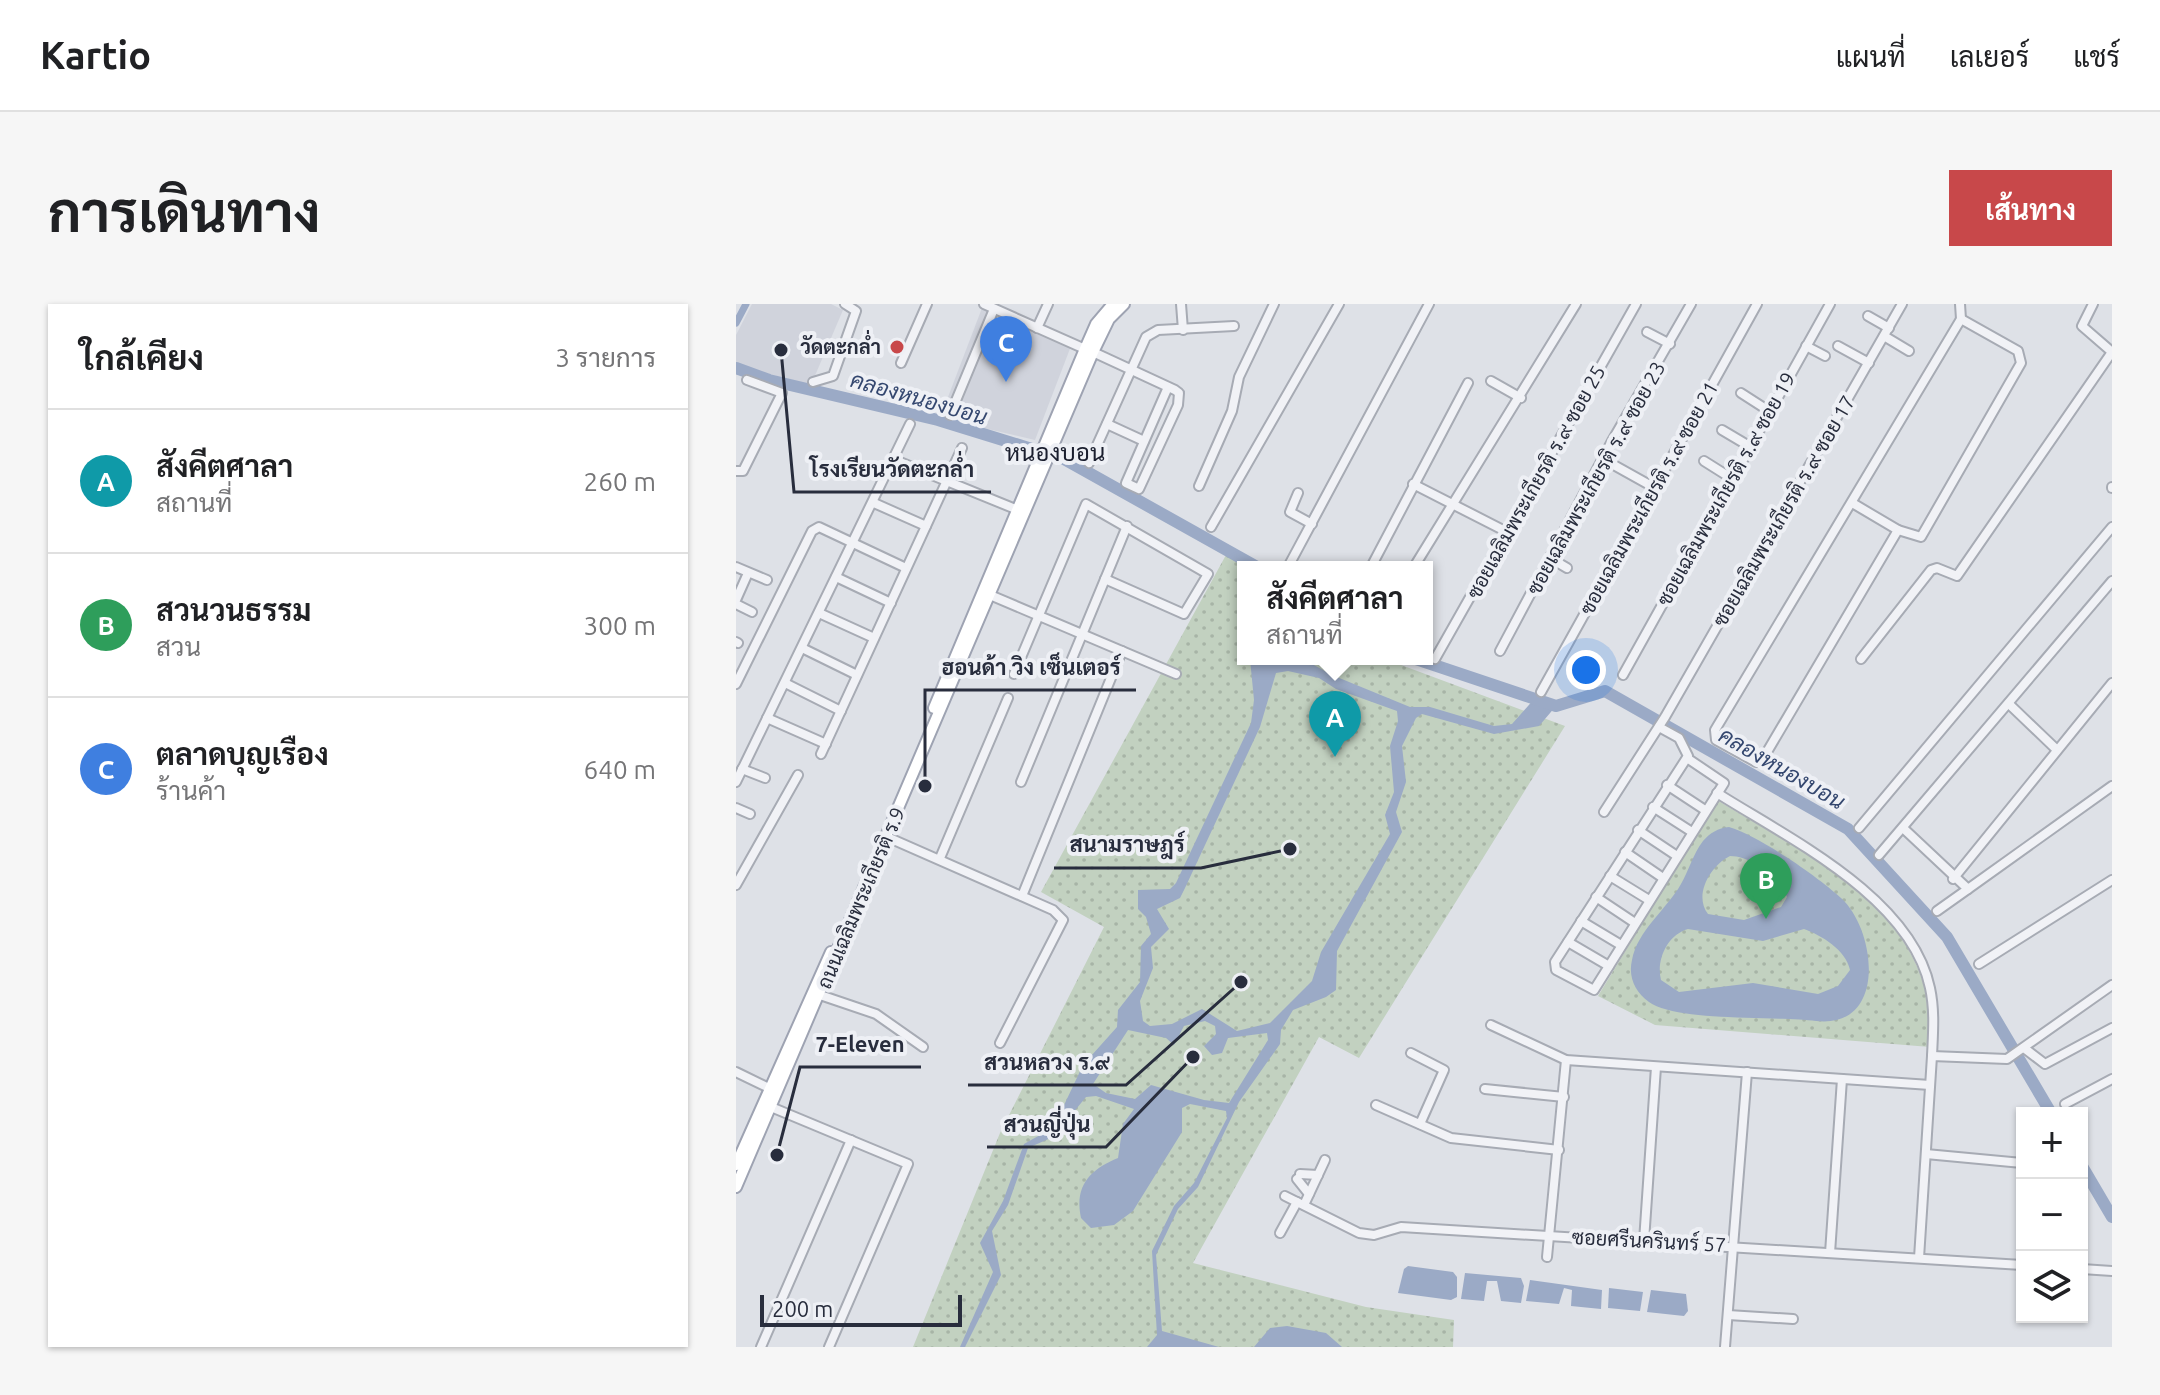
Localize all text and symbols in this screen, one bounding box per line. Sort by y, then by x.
text: Kartio [40,34,151,76]
text: แผนที่ [1836,41,1906,72]
text: เลเยอร์ [1950,41,2029,72]
text: แชร์ [2073,41,2120,72]
button: เส้นทาง [1949,170,2112,246]
text: การเดินทาง [48,180,320,243]
pin: C [980,316,1032,382]
place label: วัดตะกล่ำ [800,329,881,358]
text: ใกล้เคียง [80,338,204,376]
marker: วัดตะกล่ำ [888,338,906,356]
text: 3 รายการ [555,343,656,372]
street label: ซอยเฉลิมพระเกียรติ ร.๙ ซอย 23 [1521,357,1669,598]
street label: ซอยเฉลิมพระเกียรติ ร.๙ ซอย 25 [1461,361,1609,602]
water label: คลองหนองบอน [848,366,990,429]
street label: ซอยเฉลิมพระเกียรติ ร.๙ ซอย 19 [1651,368,1799,609]
street label: ซอยเฉลิมพระเกียรติ ร.๙ ซอย 21 [1574,377,1722,618]
street label: ซอยเฉลิมพระเกียรติ ร.๙ ซอย 17 [1707,391,1859,630]
district label: หนองบอน [1005,439,1105,466]
callout: โรงเรียนวัดตะกล่ำ [794,446,991,492]
text: สังคีตศาลา [156,449,293,483]
text: โรงเรียนวัดตะกล่ำ [808,451,974,481]
text: A [97,467,115,496]
text: 260 m [584,467,656,496]
text: สถานที่ [156,488,232,517]
popup [1237,561,1433,665]
text: สังคีตศาลา [1266,581,1404,615]
text: สวนวนธรรม [156,593,311,627]
text: B [97,611,115,640]
text: 300 m [584,611,656,640]
text: สถานที่ [1266,620,1343,649]
text: สวน [156,632,201,661]
callout: ฮอนด้า วิง เซ็นเตอร์ [925,644,1136,690]
your location [1566,650,1606,690]
text: ฮอนด้า วิง เซ็นเตอร์ [941,652,1122,679]
pin: A [1309,691,1361,757]
water label: คลองหนองบอน [1715,721,1850,814]
text: ตลาดบุญเรือง [156,737,329,771]
text: C [98,755,114,784]
text: 640 m [584,755,656,784]
text: ร้านค้า [156,776,226,805]
street label: ถนนเฉลิมพระเกียรติ ร.9 [811,803,909,992]
callout: สนามราษฎร์ [1054,822,1201,868]
text: สนามราษฎร์ [1069,830,1186,860]
pin: B [1740,853,1792,919]
callout: 7-Eleven [800,1021,921,1067]
text: 7-Eleven [815,1031,905,1056]
callout: สวนหลวง ร.๙ [968,1039,1126,1085]
text: สวนหลวง ร.๙ [984,1049,1111,1074]
callout: สวนญี่ปุ่น [987,1101,1106,1147]
text: สวนญี่ปุ่น [1004,1105,1090,1140]
map controls [2016,1107,2088,1323]
button: + [2016,1107,2088,1179]
button: − [2016,1179,2088,1251]
street label: ซอยศรีนครินทร์ 57 [1571,1223,1727,1256]
button: layers [2016,1251,2088,1323]
scale bar [760,1291,962,1327]
text: 200 m [772,1296,833,1321]

